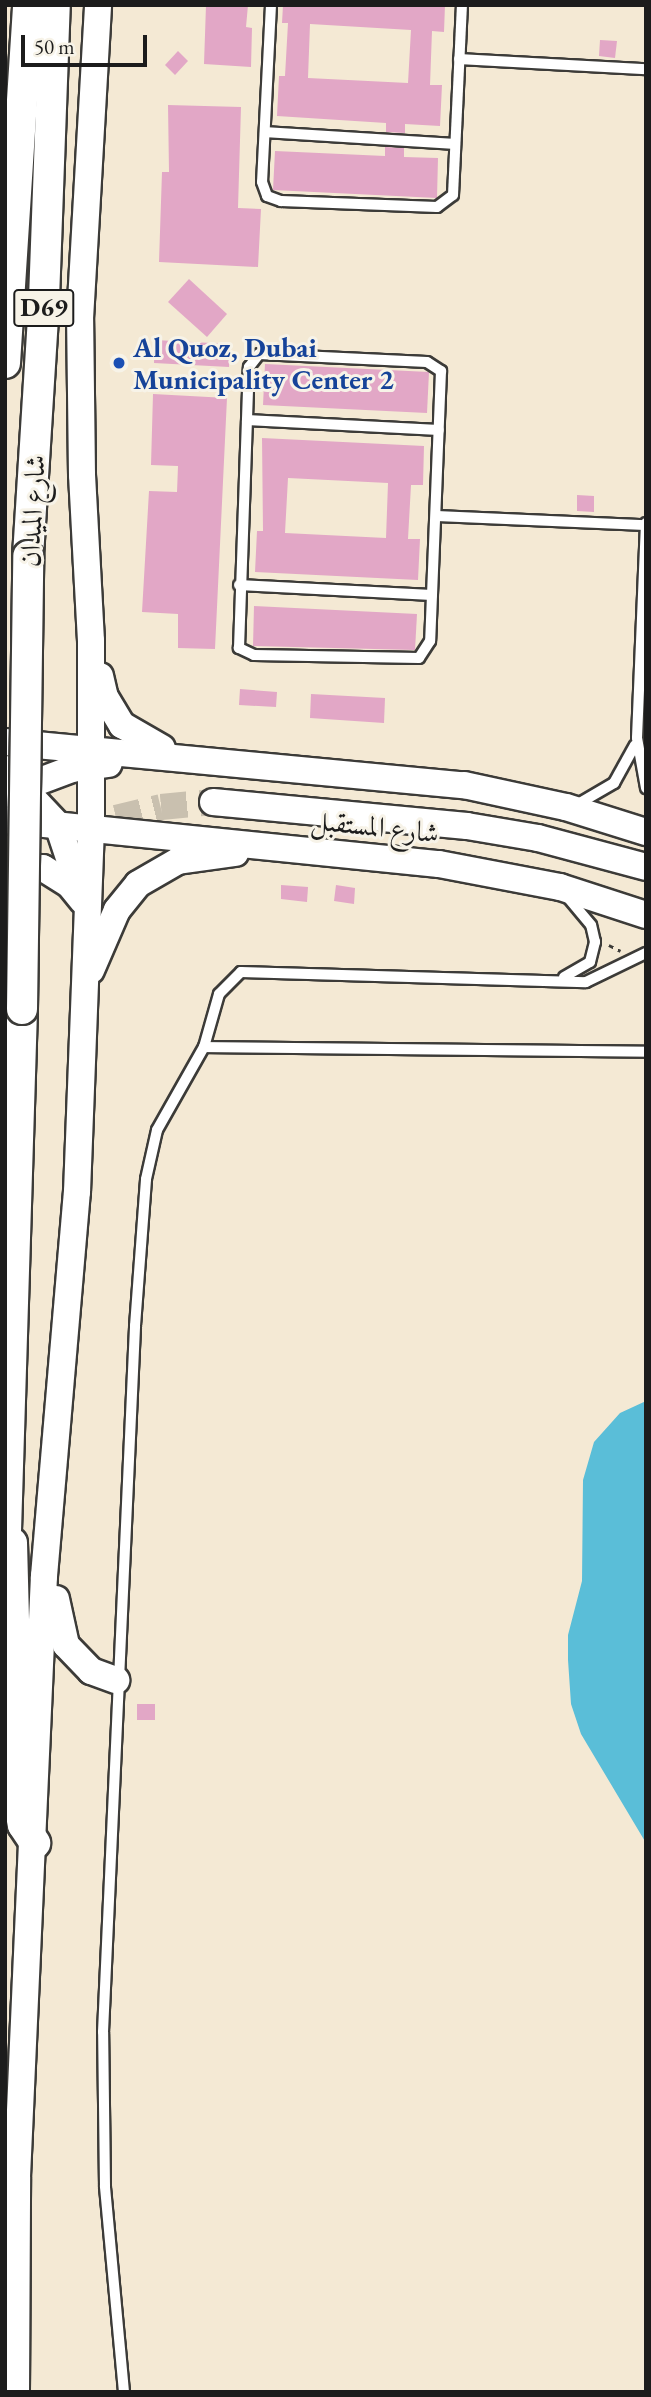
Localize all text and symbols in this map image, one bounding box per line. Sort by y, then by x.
scale bar [24,21,150,65]
text: 50 m [34,33,75,60]
road number: D69 [12,286,76,330]
place label: Al Quoz, Dubai Municipality Center 2 [133,330,394,396]
marker: Al Quoz, Dubai Municipality Center 2 [111,355,127,371]
street label: شارع الميدان [12,454,52,568]
street label: شارع المستقبل [309,803,441,849]

